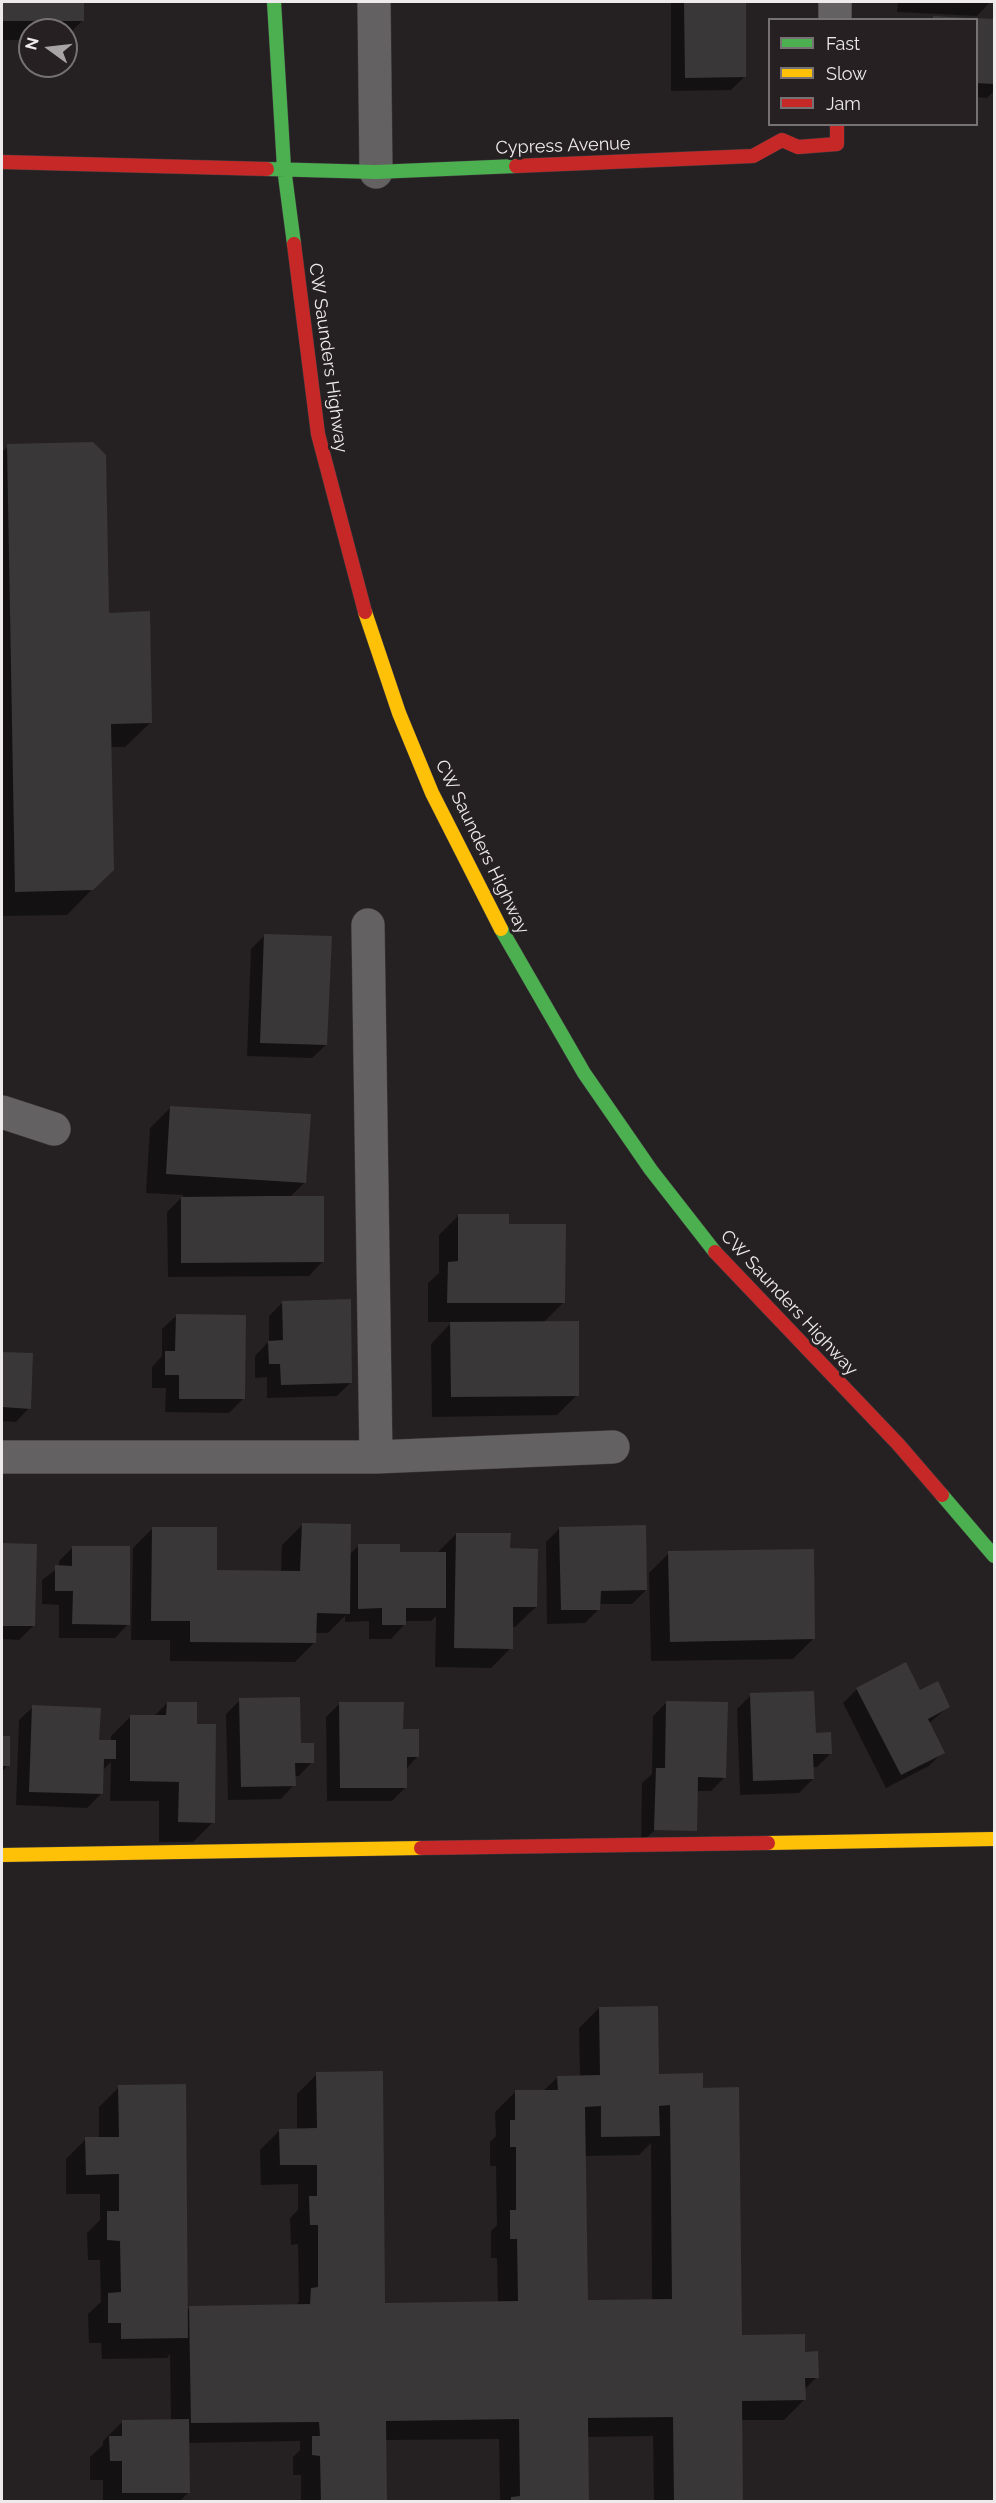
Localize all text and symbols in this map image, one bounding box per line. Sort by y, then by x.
north arrow [18,18,78,78]
legend [768,18,978,126]
text: Fast [826,33,860,54]
text: N [21,35,43,52]
text: Slow [826,63,867,84]
text: Jam [826,93,861,114]
street label: Cypress Avenue [495,133,631,159]
street label: CW Saunders Highway [304,262,352,454]
street label: CW Saunders Highway [430,756,534,938]
street label: CW Saunders Highway [716,1226,862,1380]

